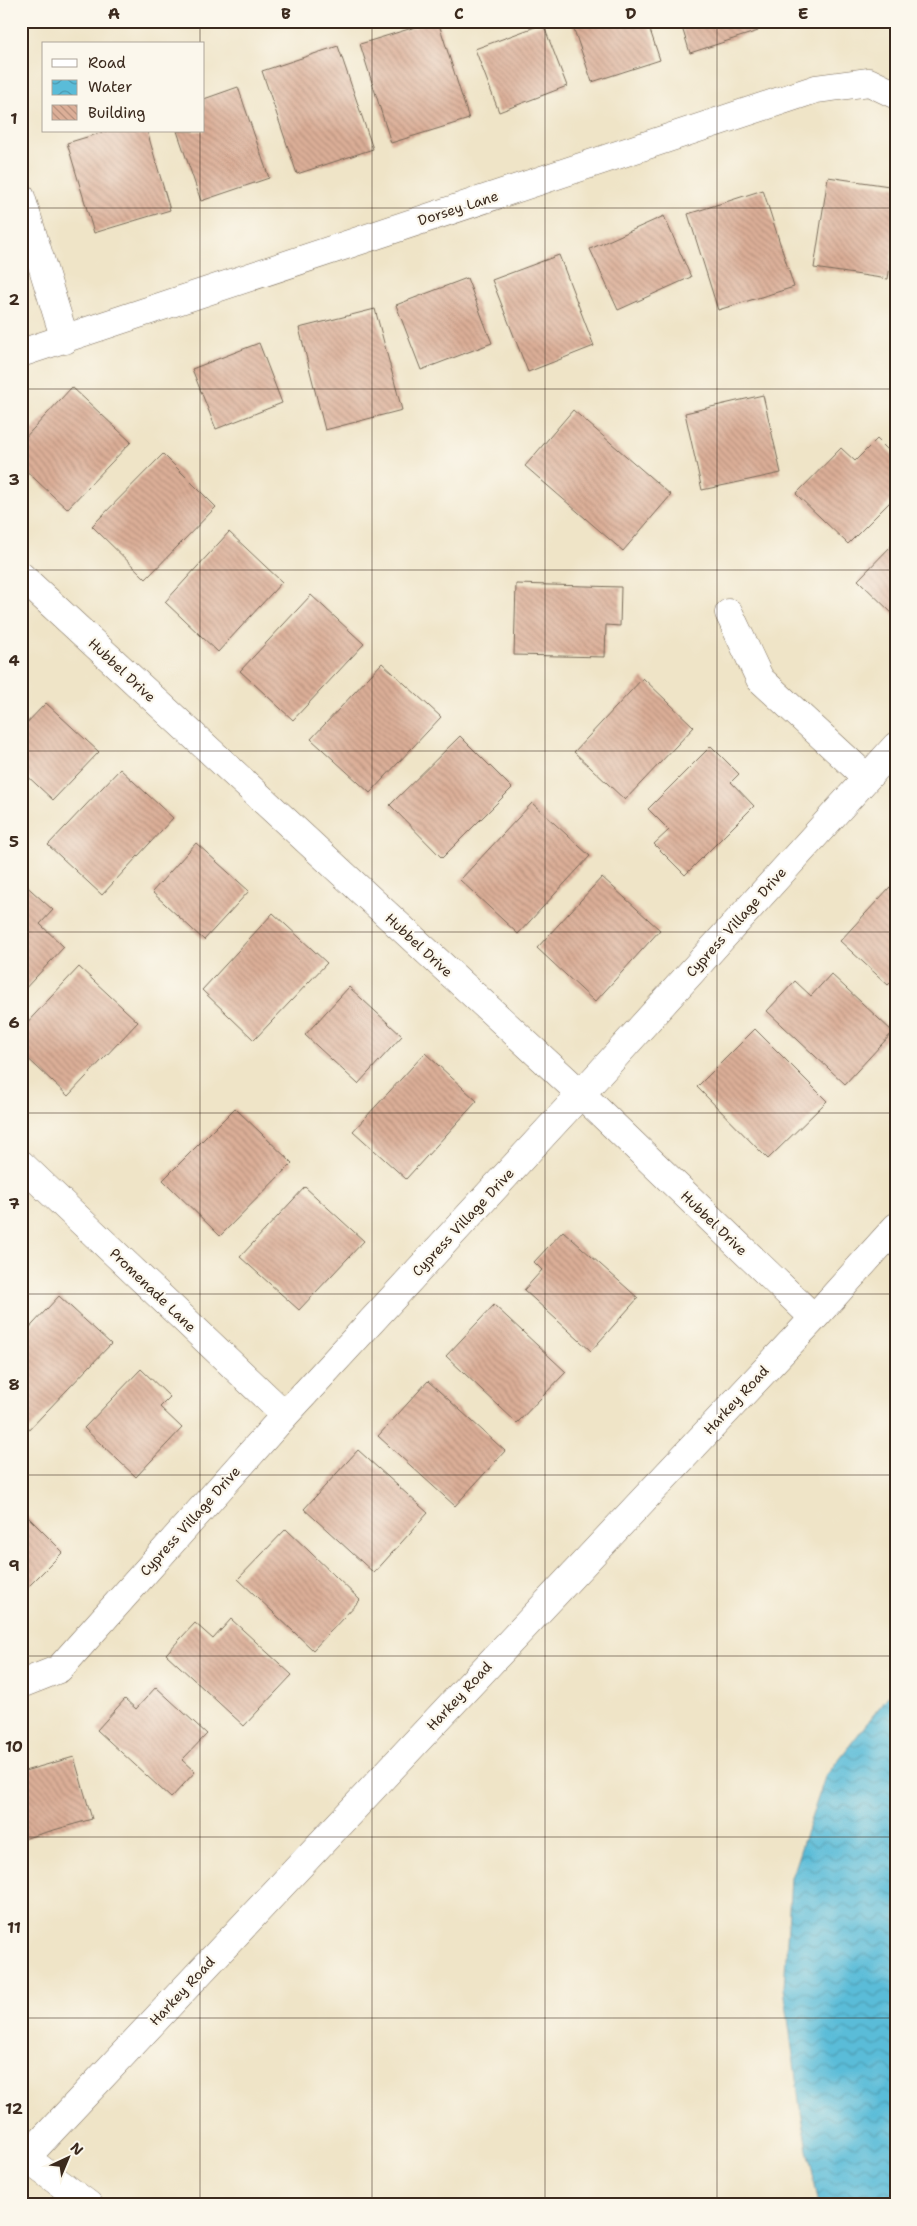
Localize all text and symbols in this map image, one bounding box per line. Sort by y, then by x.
text: A [108,3,120,24]
text: B [281,3,291,24]
text: C [454,3,464,24]
text: D [625,3,637,24]
text: E [798,3,808,24]
legend [42,42,205,132]
text: Road [88,53,126,73]
text: Water [88,77,132,97]
text: Building [88,103,145,123]
text: 1 [10,108,18,129]
street label: Dorsey Lane [416,187,501,229]
text: 2 [8,289,20,310]
text: 3 [8,469,20,490]
street label: Hubbel Drive [84,634,160,706]
text: 4 [8,650,20,671]
text: 5 [9,831,19,852]
street label: Cypress Village Drive [682,863,790,981]
street label: Hubbel Drive [381,909,457,981]
text: 6 [8,1012,20,1033]
street label: Cypress Village Drive [408,1164,518,1280]
street label: Hubbel Drive [677,1187,751,1259]
text: 7 [8,1193,20,1214]
street label: Promenade Lane [106,1244,200,1336]
street label: Harkey Road [699,1362,773,1438]
text: 8 [8,1374,20,1395]
street label: Cypress Village Drive [136,1462,244,1580]
text: 9 [8,1555,20,1576]
street label: Harkey Road [422,1658,496,1734]
text: 10 [5,1736,23,1757]
text: 11 [7,1917,21,1938]
street label: Harkey Road [145,1953,219,2029]
text: 12 [5,2098,23,2119]
north arrow [42,2134,92,2184]
text: N [67,2138,87,2159]

